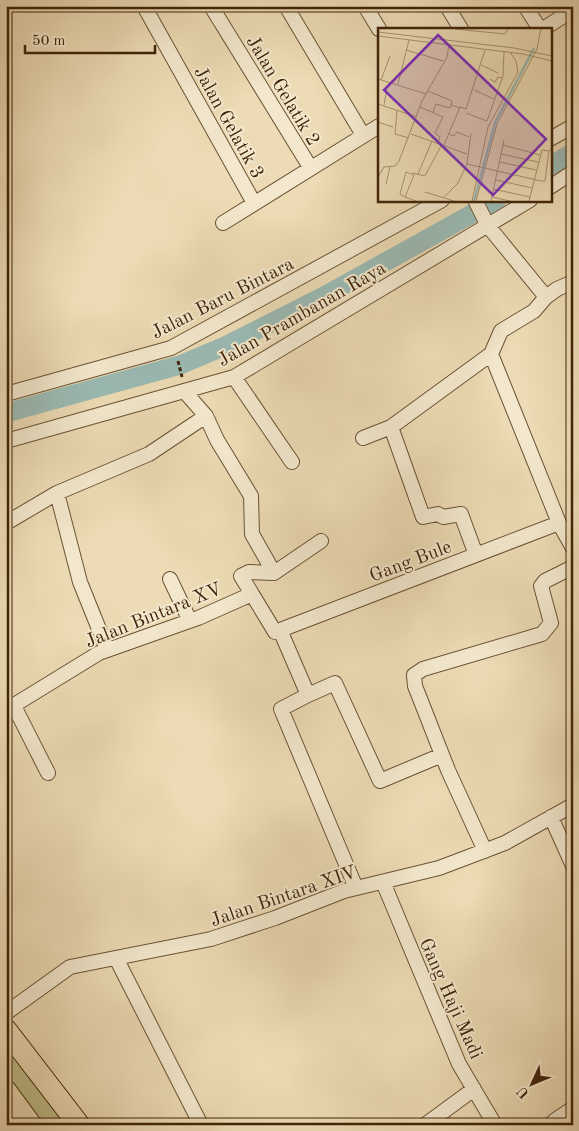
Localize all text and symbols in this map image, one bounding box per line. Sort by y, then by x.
scale bar [25,22,155,54]
inset map [378,28,552,201]
street label: Jalan Gelatik 2 [242,33,322,150]
text: 50 m [32,34,66,49]
street label: Jalan Gelatik 3 [189,64,266,182]
street label: Jalan Baru Bintara [149,255,298,343]
street label: Jalan Prambanan Raya [215,259,390,371]
street label: Gang Bule [367,538,454,587]
street label: Jalan Bintara XV [83,580,225,652]
street label: Jalan Bintara XIV [208,863,360,931]
street label: Gang Haji Madi [415,936,485,1062]
north arrow [506,1058,556,1108]
text: U [514,1083,532,1101]

